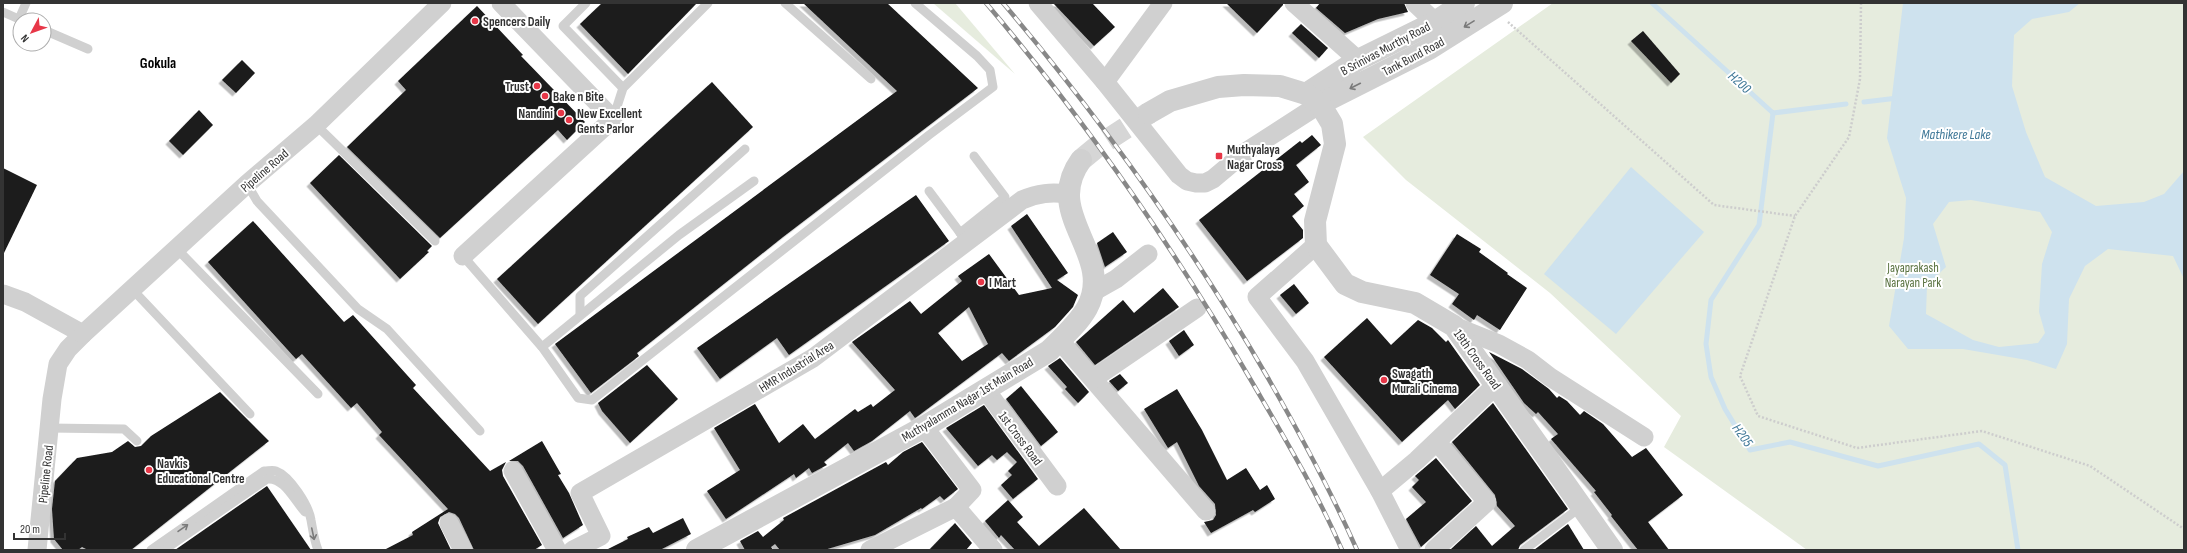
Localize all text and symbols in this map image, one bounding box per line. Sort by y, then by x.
north arrow [12,12,52,52]
place label: Spencers Daily [483,14,551,30]
marker: Spencers Daily [470,16,480,26]
street label: B Srinivas Murthy Road [1338,18,1433,79]
one-way arrow [1464,20,1475,28]
text: N [18,32,32,45]
street label: Tank Bund Road [1380,34,1447,80]
district label: Gokula [140,54,176,73]
water label: H200 [1725,68,1755,98]
place label: Trust [505,79,530,95]
marker: Trust [532,81,542,91]
one-way arrow [1349,83,1361,90]
place label: Bake n Bite [553,89,604,105]
marker: Bake n Bite [540,91,550,101]
place label: Nandini [518,106,553,122]
place label: New Excellent Gents Parlor [577,106,643,137]
marker: Nandini [556,108,566,118]
marker: New Excellent Gents Parlor [564,115,574,125]
water label: Mathikere Lake [1921,126,1991,143]
place label: Muthyalaya Nagar Cross [1227,142,1282,173]
street label: Pipeline Road [237,146,292,196]
marker: Muthyalaya Nagar Cross [1214,151,1224,161]
park label: Jayaprakash Narayan Park [1885,260,1941,291]
place label: I Mart [989,275,1017,291]
marker: I Mart [976,277,986,287]
street label: 19th Cross Road [1450,327,1504,393]
street label: HMR Industrial Area [756,337,837,396]
street label: Muthyalamma Nagar 1st Main Road [899,354,1036,446]
place label: Swagath Murali Cinema [1392,366,1457,397]
marker: Swagath Murali Cinema [1379,375,1389,385]
street label: 1st Cross Road [995,408,1046,469]
water label: H205 [1729,420,1757,451]
street label: Pipeline Road [35,444,57,504]
place label: Navkis Educational Centre [157,456,245,487]
marker: Navkis Educational Centre [144,465,154,475]
scale bar [14,515,65,541]
text: 20 m [20,522,40,537]
one-way arrow [177,524,188,532]
one-way arrow [309,527,317,540]

